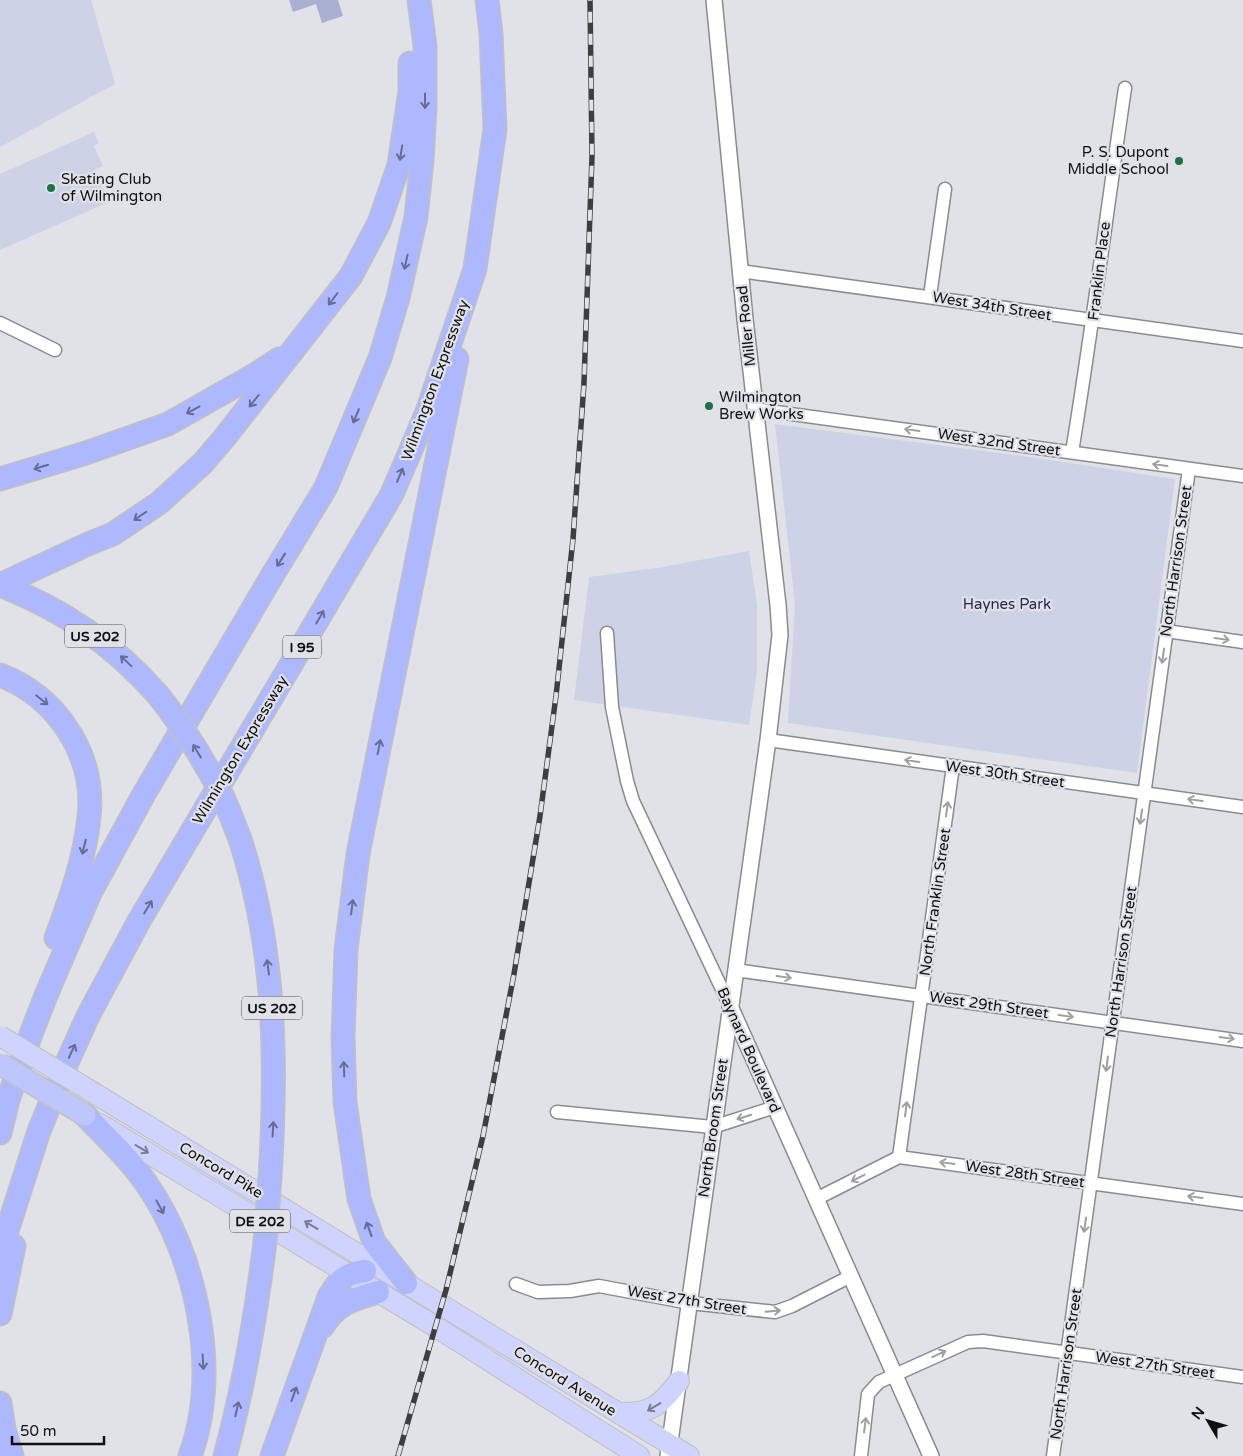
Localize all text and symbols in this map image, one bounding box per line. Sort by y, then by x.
one-way arrow [420,92,430,109]
place label: P. S. Dupont Middle School [1068,143,1169,178]
one-way arrow [395,145,405,161]
marker: P. S. Dupont Middle School [1173,155,1185,167]
place label: Skating Club of Wilmington [61,170,162,205]
marker: Skating Club of Wilmington [45,182,57,194]
street label: Franklin Place [1084,221,1114,321]
one-way arrow [401,253,410,269]
street label: Miller Road [733,285,759,367]
street label: West 34th Street [931,288,1053,324]
one-way arrow [328,292,338,306]
street label: Wilmington Expressway [397,297,473,463]
place label: Wilmington Brew Works [719,388,804,423]
one-way arrow [248,394,259,407]
marker: Wilmington Brew Works [703,400,715,412]
one-way arrow [185,405,200,415]
one-way arrow [351,408,360,423]
street label: West 32nd Street [936,424,1062,460]
one-way arrow [905,425,921,435]
one-way arrow [1152,459,1168,469]
one-way arrow [33,462,49,472]
one-way arrow [395,468,405,483]
street label: North Harrison Street [1156,484,1196,638]
one-way arrow [133,511,147,521]
one-way arrow [276,552,286,566]
park label: Haynes Park [963,595,1051,613]
one-way arrow [315,610,325,624]
road number: US 202 [65,624,125,648]
one-way arrow [1214,634,1230,644]
road number: I 95 [283,636,321,659]
one-way arrow [1158,647,1168,663]
one-way arrow [119,655,132,666]
street label: Wilmington Expressway [189,672,291,828]
one-way arrow [35,695,48,706]
one-way arrow [375,739,385,755]
one-way arrow [192,744,202,758]
one-way arrow [905,755,921,765]
street label: West 30th Street [944,757,1066,791]
one-way arrow [1187,795,1203,805]
one-way arrow [942,801,952,817]
one-way arrow [1136,808,1146,824]
street label: North Franklin Street [916,827,954,977]
one-way arrow [79,839,88,855]
street label: North Harrison Street [1101,885,1141,1039]
one-way arrow [347,899,357,915]
one-way arrow [143,900,153,914]
one-way arrow [263,960,273,976]
one-way arrow [775,972,791,982]
street label: Baynard Boulevard [713,985,785,1115]
street label: West 29th Street [928,988,1050,1022]
road number: US 202 [242,996,302,1020]
one-way arrow [1058,1011,1074,1021]
one-way arrow [1218,1034,1234,1044]
one-way arrow [68,1044,77,1059]
one-way arrow [1102,1056,1112,1072]
street label: North Broom Street [694,1057,732,1199]
one-way arrow [339,1061,349,1078]
one-way arrow [901,1101,911,1117]
one-way arrow [737,1113,752,1122]
one-way arrow [268,1122,277,1138]
street label: Concord Pike [176,1138,266,1202]
one-way arrow [134,1145,148,1155]
street label: West 28th Street [964,1157,1086,1191]
one-way arrow [939,1158,955,1168]
one-way arrow [850,1173,865,1183]
one-way arrow [1187,1192,1203,1202]
one-way arrow [155,1199,165,1214]
road number: DE 202 [230,1210,290,1232]
one-way arrow [1080,1217,1090,1233]
one-way arrow [304,1220,318,1230]
one-way arrow [364,1221,373,1237]
street label: West 27th Street [626,1282,748,1318]
street label: North Harrison Street [1046,1287,1086,1441]
one-way arrow [765,1306,781,1316]
street label: Concord Avenue [510,1342,620,1420]
street label: West 27th Street [1094,1348,1216,1382]
one-way arrow [931,1349,946,1358]
one-way arrow [199,1353,208,1369]
one-way arrow [290,1386,299,1402]
north arrow [1183,1396,1233,1446]
one-way arrow [233,1401,242,1417]
one-way arrow [646,1402,661,1412]
text: N [1188,1404,1208,1423]
scale bar [12,1414,105,1446]
one-way arrow [860,1418,870,1434]
text: 50 m [20,1422,57,1440]

